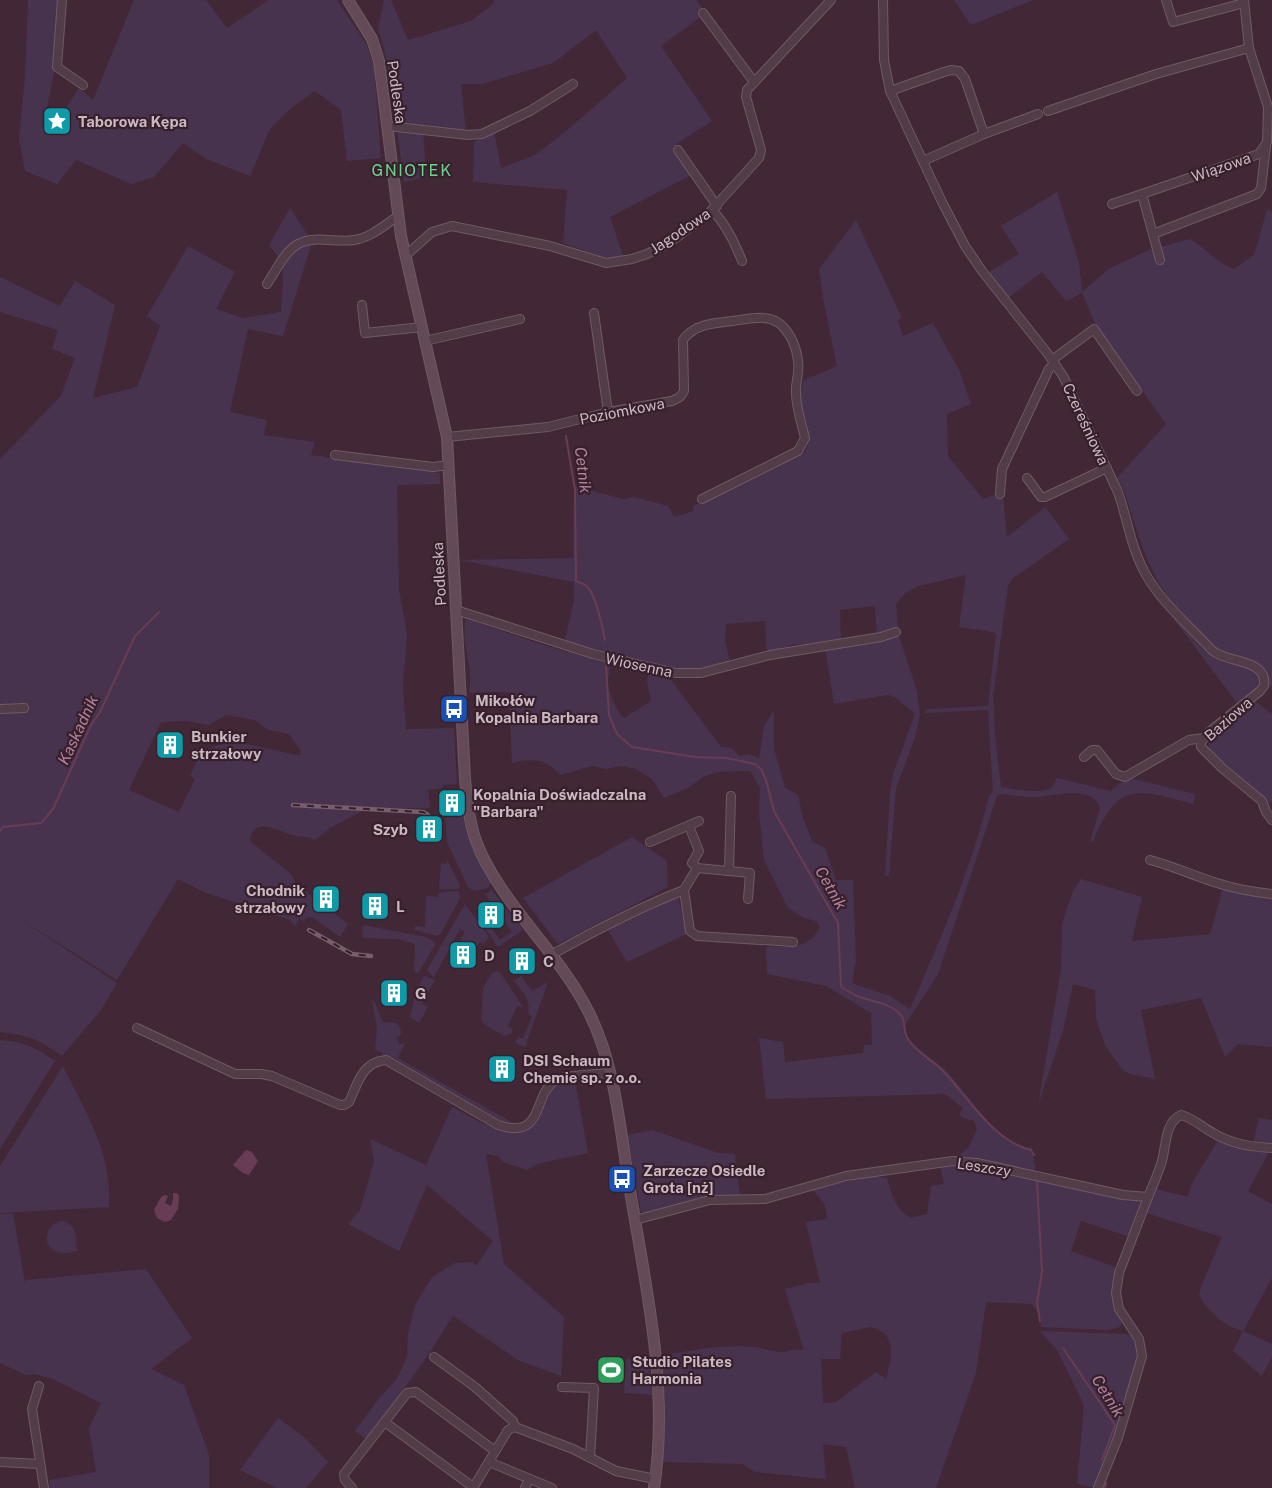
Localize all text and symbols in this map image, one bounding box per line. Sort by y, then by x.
street label: Podleska [384,59,410,125]
place icon: Taborowa Kępa [41,105,73,137]
place label: Taborowa Kępa [78,113,187,130]
street label: Wiązowa [1189,149,1253,185]
district label: GNIOTEK [371,161,453,180]
street label: Jagodowa [647,205,713,257]
street label: Czereśniowa [1060,380,1112,468]
street label: Poziomkowa [578,394,666,428]
water label: Cetnik [571,446,595,495]
street label: Podleska [429,542,449,606]
street label: Wiosenna [604,650,674,680]
water label: Kaskadnik [54,692,102,768]
place label: Mikołów Kopalnia Barbara [475,692,598,726]
bus stop icon: Mikołów Kopalnia Barbara [438,693,470,725]
street label: Baziowa [1201,694,1255,744]
place label: Bunkier strzałowy [191,728,262,762]
building icon: Bunkier strzałowy [154,729,186,761]
place label: Kopalnia Doświadczalna "Barbara" [473,786,646,820]
building icon: Kopalnia Doświadczalna "Barbara" [436,787,468,819]
building icon: Szyb [413,813,445,845]
place label: Szyb [373,821,408,838]
water label: Cetnik [811,863,851,913]
place label: Chodnik strzałowy [234,882,306,916]
building icon: Chodnik strzałowy [310,883,342,915]
building icon: L [359,890,391,922]
place label: L [396,898,405,915]
building icon: B [475,899,507,931]
place label: B [512,907,522,924]
building icon: D [447,939,479,971]
building icon: C [506,945,538,977]
place label: D [484,947,495,964]
place label: C [543,953,554,970]
building icon: G [378,977,410,1009]
place label: G [415,985,426,1002]
place label: DSI Schaum Chemie sp. z o.o. [523,1052,641,1086]
building icon: DSI Schaum Chemie sp. z o.o. [486,1053,518,1085]
street label: Leszczy [956,1154,1012,1180]
place label: Zarzecze Osiedle Grota [nż] [643,1162,765,1196]
bus stop icon: Zarzecze Osiedle Grota [nż] [606,1163,638,1195]
place label: Studio Pilates Harmonia [632,1353,732,1387]
sports icon: Studio Pilates Harmonia [595,1354,627,1386]
water label: Cetnik [1088,1371,1129,1421]

